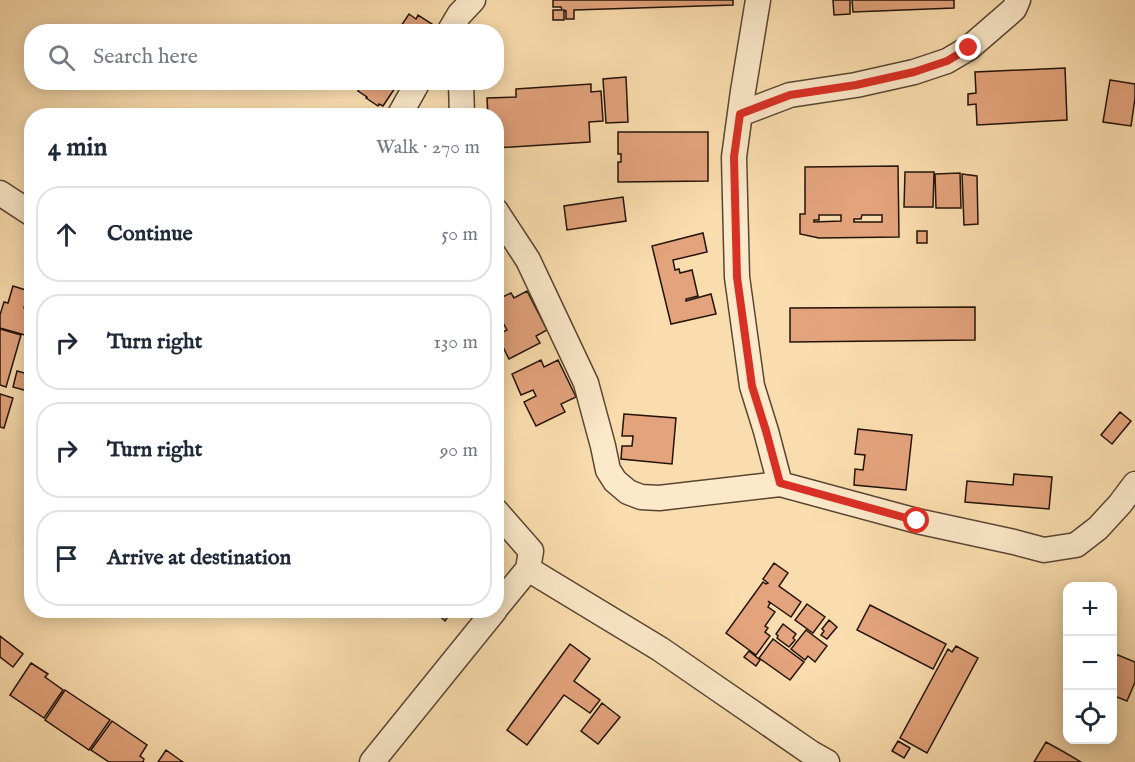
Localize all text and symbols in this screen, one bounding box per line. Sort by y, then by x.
search box [24,24,504,90]
route end [955,34,981,60]
icon: search [45,41,78,74]
text: Search here [93,43,198,71]
text: 4 min [48,131,107,164]
text: Walk · 270 m [376,135,480,160]
icon: ahead [50,218,83,251]
text: Continue [107,220,193,248]
text: 50 m [441,222,478,247]
icon: right [50,326,83,359]
text: Turn right [107,328,202,356]
text: 130 m [433,330,478,355]
icon: right [50,434,83,467]
text: Turn right [107,436,202,464]
text: 90 m [440,438,478,463]
route start [903,507,929,533]
icon: arrive [50,542,83,575]
text: Arrive at destination [107,544,291,572]
map controls [1063,582,1117,744]
button: + [1063,582,1117,636]
button: − [1063,636,1117,690]
button: locate [1063,690,1117,744]

